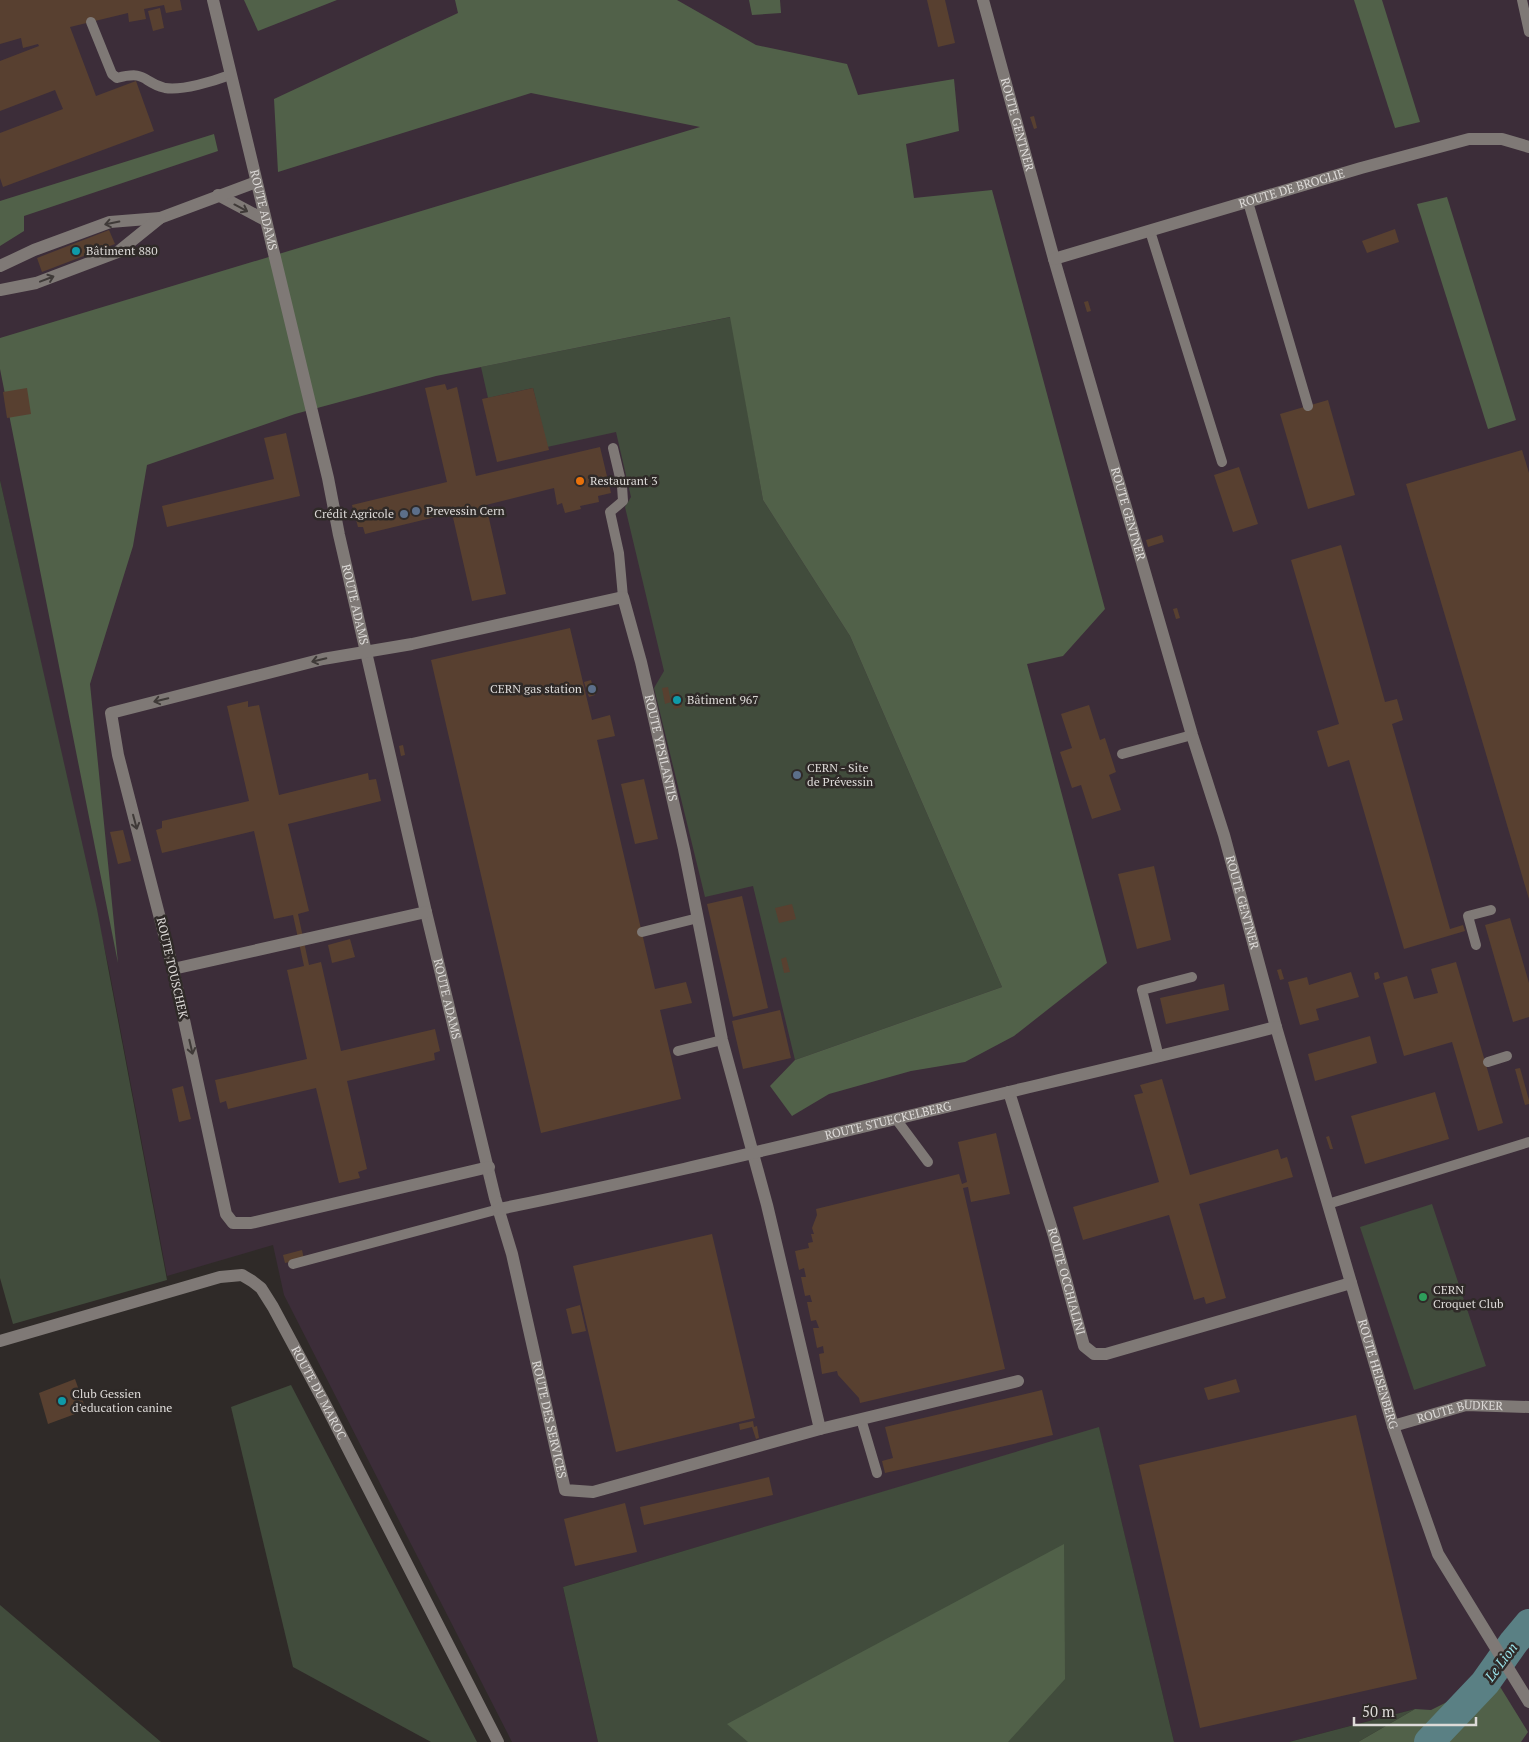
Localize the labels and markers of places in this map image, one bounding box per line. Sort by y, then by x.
place label: Bâtiment 880 [86,243,158,258]
marker: Bâtiment 880 [70,245,82,257]
place label: Restaurant 3 [590,473,658,488]
marker: Restaurant 3 [574,475,586,487]
place label: Prevessin Cern [426,503,505,518]
marker: Prevessin Cern [410,505,422,517]
place label: Crédit Agricole [314,506,394,521]
marker: Crédit Agricole [398,508,410,520]
place label: CERN gas station [490,681,582,696]
marker: CERN gas station [586,683,598,695]
place label: Bâtiment 967 [687,692,759,707]
marker: Bâtiment 967 [671,694,683,706]
place label: CERN - Site de Prévessin [807,760,873,789]
marker: CERN - Site de Prévessin [791,769,803,781]
place label: CERN Croquet Club [1433,1282,1504,1311]
marker: CERN Croquet Club [1417,1291,1429,1303]
place label: Club Gessien d'education canine [72,1386,172,1415]
marker: Club Gessien d'education canine [56,1395,68,1407]

